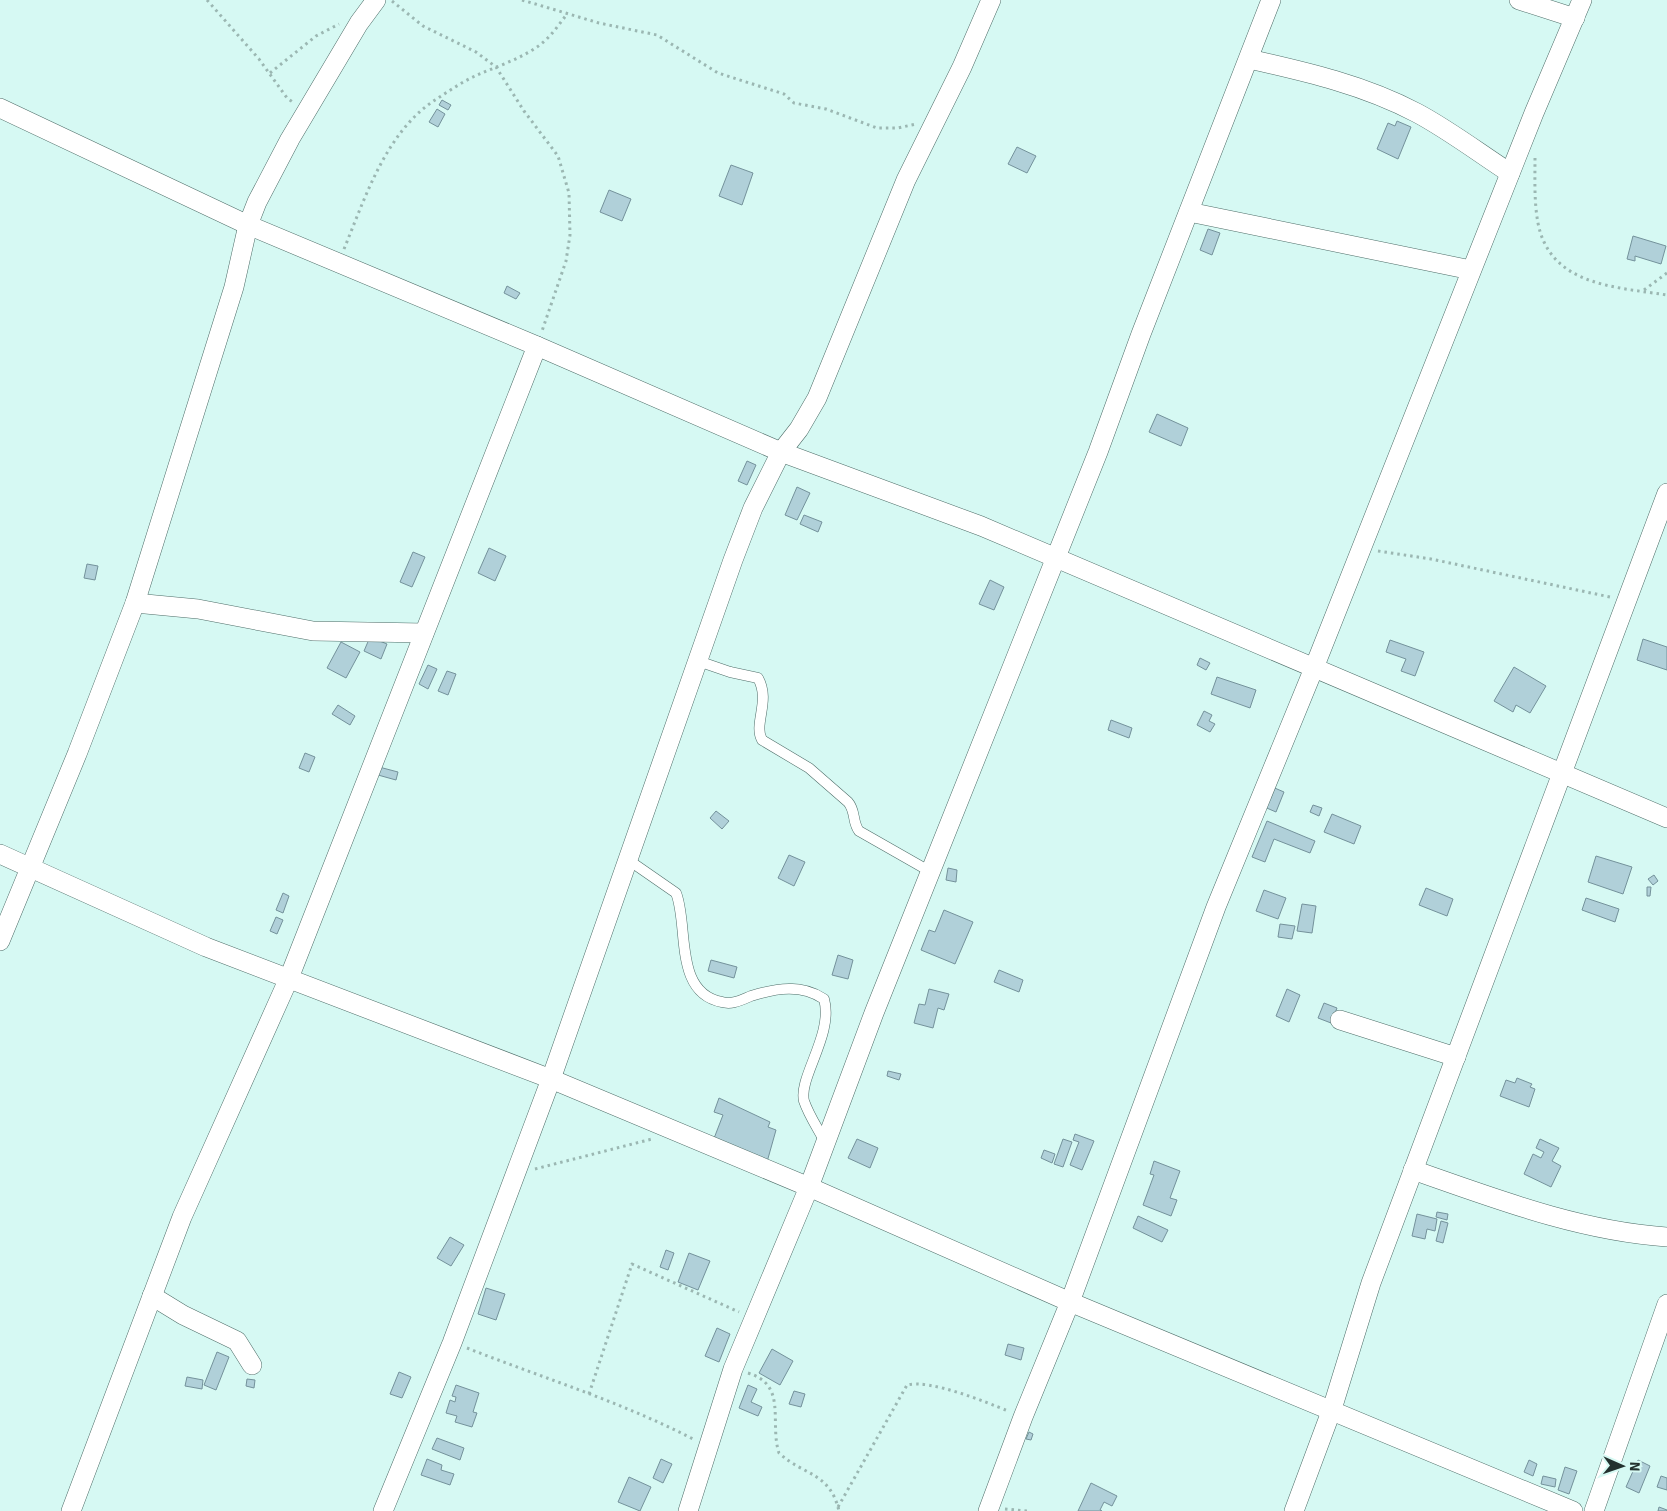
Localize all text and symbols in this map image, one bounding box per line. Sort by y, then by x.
north arrow [1597,1441,1647,1491]
text: N [1626,1461,1643,1472]

